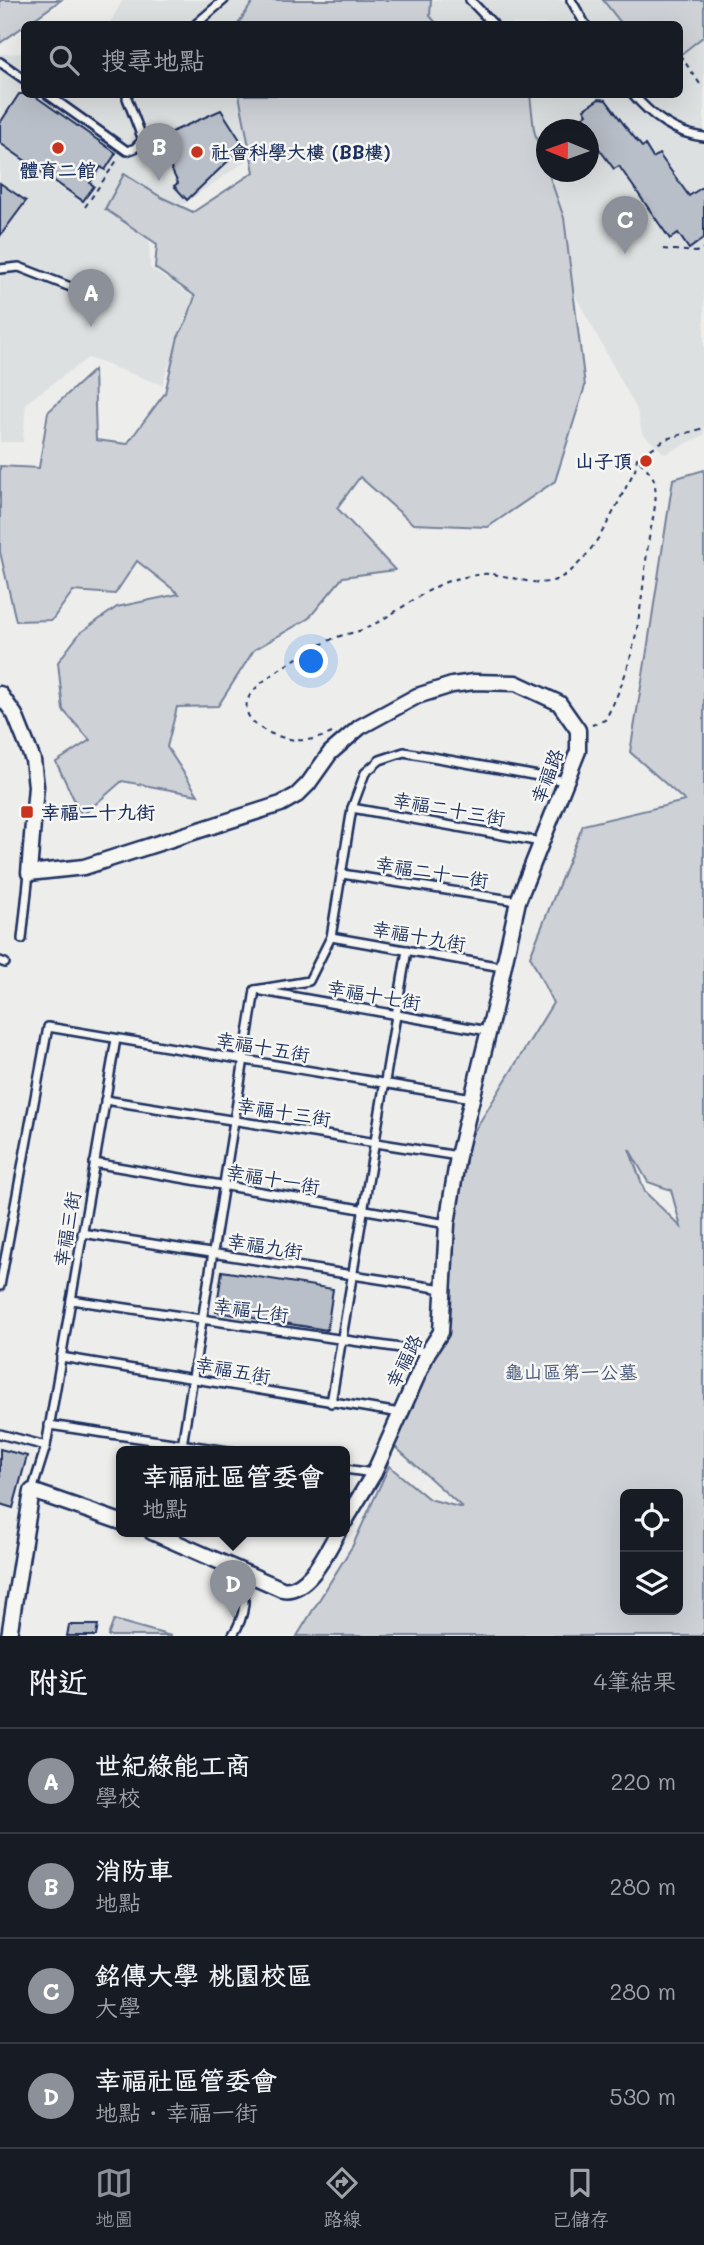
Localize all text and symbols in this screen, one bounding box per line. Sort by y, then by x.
search box [21,21,683,98]
icon: search [45,41,83,79]
text: 搜尋地點 [101,43,205,77]
north arrow [536,119,599,182]
pin: B [136,123,182,181]
place label: 社會科學大樓 (BB樓) [211,139,391,164]
marker: 體育二館 [50,140,66,156]
marker: 社會科學大樓 (BB樓) [189,144,205,160]
place label: 體育二館 [20,157,96,182]
pin: C [602,196,648,254]
pin: A [68,269,114,327]
place label: 山子頂 [575,448,632,473]
marker: 山子頂 [638,453,654,469]
your location [294,644,328,678]
street label: 幸福路 [525,745,568,807]
street label: 幸福二十三街 [391,786,507,831]
place label: 幸福二十九街 [41,799,155,824]
marker: 幸福二十九街 [19,804,35,820]
street label: 幸福二十一街 [374,850,490,893]
street label: 幸福十九街 [370,915,468,956]
street label: 幸福十七街 [325,974,423,1015]
street label: 幸福十五街 [214,1026,312,1067]
street label: 幸福十三街 [235,1092,333,1131]
street label: 幸福十一街 [224,1158,322,1199]
street label: 幸福三街 [48,1189,85,1269]
street label: 幸福九街 [226,1227,305,1264]
street label: 幸福七街 [212,1292,290,1327]
street label: 幸福路 [379,1330,428,1392]
street label: 幸福五街 [193,1351,273,1388]
park label: 龜山區第一公墓 [504,1359,638,1384]
popup [116,1446,350,1537]
text: 幸福社區管委會 [142,1459,324,1493]
map controls [620,1489,683,1615]
button: locate [620,1489,683,1552]
text: 地點 [142,1493,188,1523]
button: layers [620,1552,683,1615]
pin: D [210,1560,256,1618]
text: 附近 [28,1661,88,1701]
text: 4筆結果 [593,1666,676,1696]
text: 世紀綠能工商 [95,1748,251,1782]
text: A [43,1766,59,1796]
text: 220 m [610,1766,676,1796]
text: 學校 [95,1782,141,1812]
text: 消防車 [95,1853,173,1887]
text: B [43,1871,59,1901]
text: 280 m [609,1871,676,1901]
text: 地點 [95,1887,141,1917]
text: 銘傳大學 桃園校區 [95,1958,312,1992]
text: C [42,1976,60,2006]
text: 280 m [609,1976,676,2006]
text: 大學 [95,1992,141,2022]
text: 幸福社區管委會 [95,2063,277,2097]
text: D [43,2081,59,2111]
text: 530 m [609,2081,676,2111]
text: 地點 · 幸福一街 [95,2097,258,2127]
tab: 地圖 [95,2164,133,2231]
tab: 路線 [323,2164,362,2231]
tab: 已儲存 [552,2164,609,2231]

